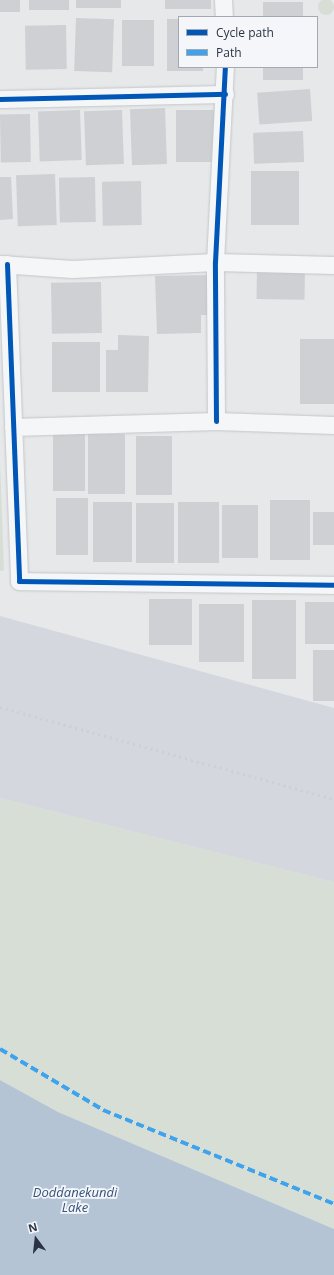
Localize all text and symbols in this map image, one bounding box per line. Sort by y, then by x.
legend [178,16,318,68]
text: Cycle path [216,24,274,41]
text: Path [216,44,242,61]
water label: Doddanekundi Lake [33,1185,117,1216]
north arrow [16,1219,56,1259]
text: N [26,1219,39,1235]

